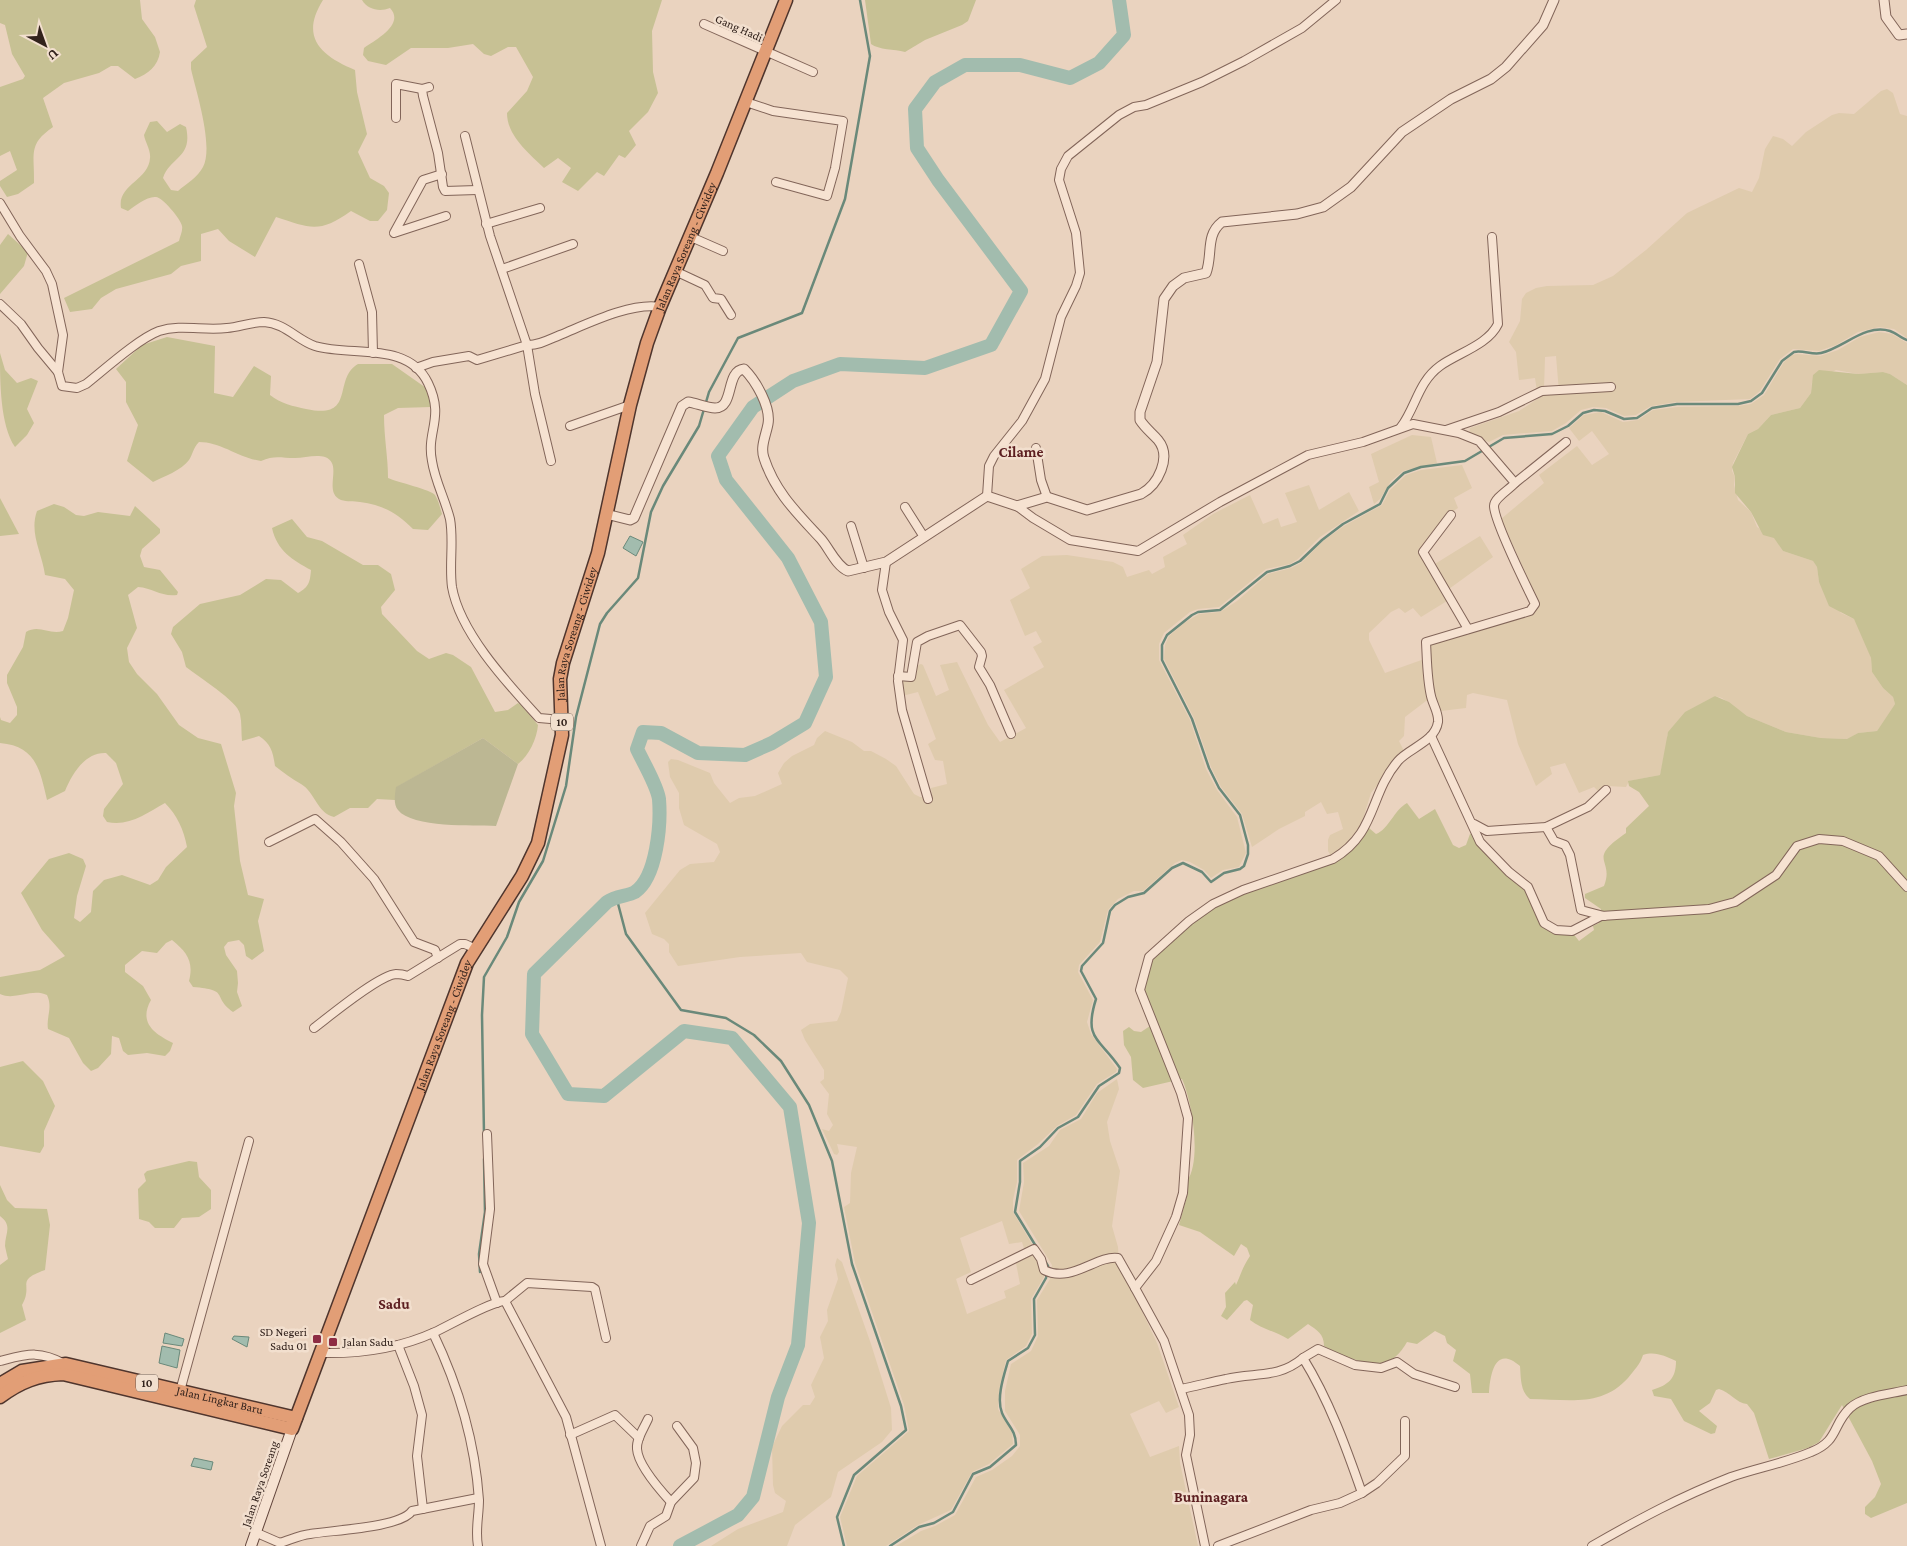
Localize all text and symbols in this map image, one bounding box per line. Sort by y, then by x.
street label: Gang Hadi [713,11,765,45]
north arrow [20,20,70,70]
text: U [44,46,62,64]
street label: Jalan Raya Soreang - Ciwidey [652,180,719,314]
district label: Cilame [999,444,1043,460]
street label: Jalan Raya Soreang - Ciwidey [553,565,600,702]
road number: 10 [551,714,573,730]
street label: Jalan Raya Soreang - Ciwidey [412,956,475,1094]
district label: Sadu [378,1296,410,1312]
place label: SD Negeri Sadu 01 [260,1325,307,1353]
marker: SD Negeri Sadu 01 [311,1333,323,1345]
place label: Jalan Sadu [342,1335,394,1349]
marker: Jalan Sadu [327,1336,339,1348]
road number: 10 [136,1375,158,1392]
street label: Jalan Lingkar Baru [174,1383,265,1417]
street label: Jalan Raya Soreang [238,1439,281,1530]
district label: Buninagara [1174,1489,1249,1505]

